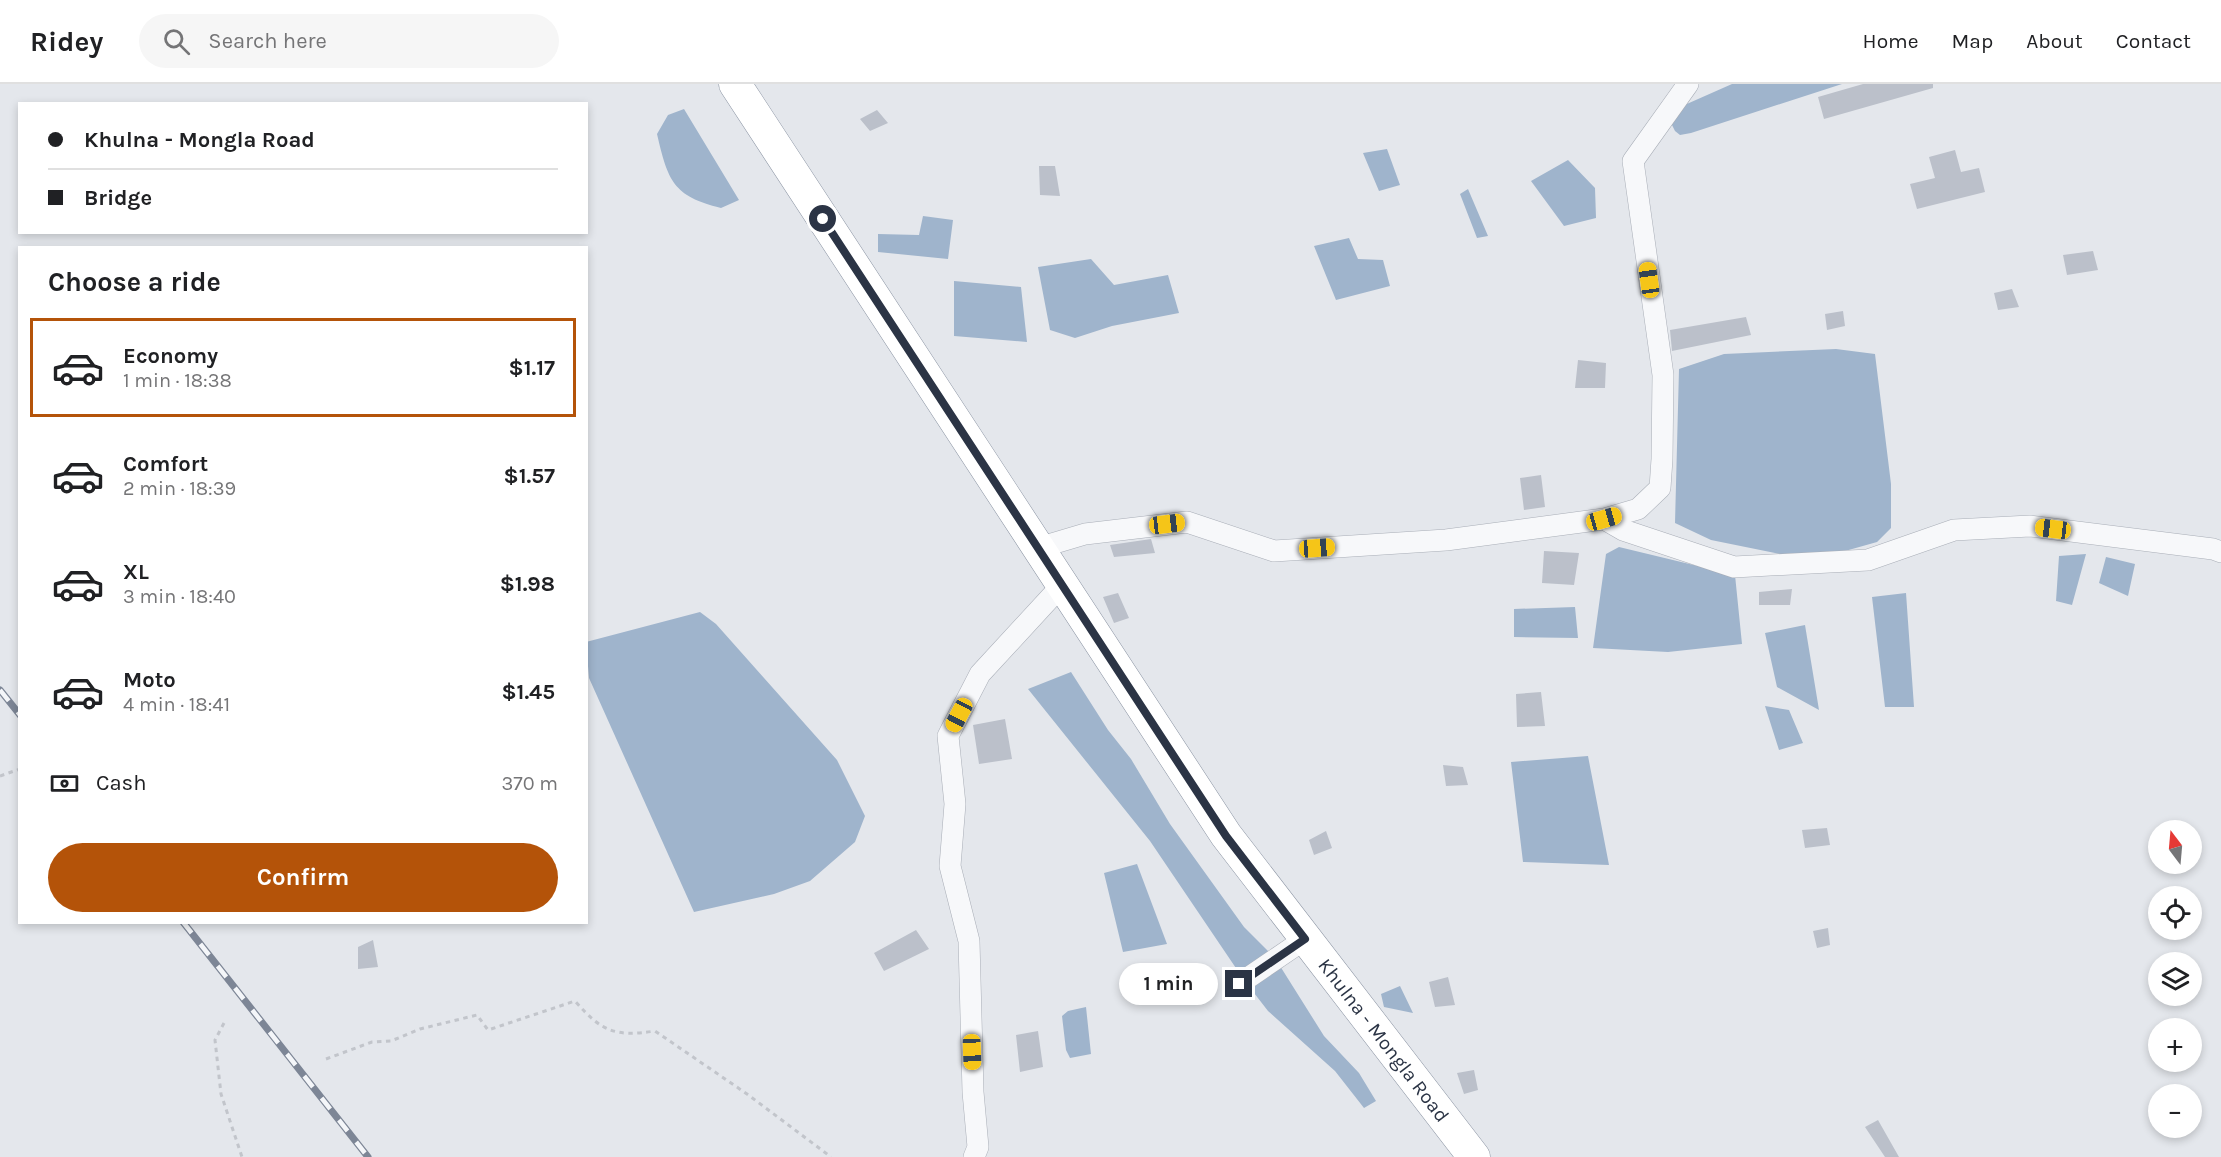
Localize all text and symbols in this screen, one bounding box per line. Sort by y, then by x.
search box [139,14,559,68]
text: Ridey [30,25,103,58]
icon: search [160,25,193,58]
text: Search here [208,28,327,54]
text: Home [1863,29,1919,53]
text: Map [1952,29,1993,53]
text: About [2026,29,2083,53]
text: Contact [2116,29,2191,53]
text: Khulna - Mongla Road [84,127,315,153]
text: Bridge [84,185,152,211]
route start [809,205,836,232]
car [1638,261,1660,299]
text: Choose a ride [48,266,221,298]
icon: car [51,341,105,395]
text: Economy [123,343,218,369]
text: $1.17 [508,355,555,381]
text: 1 min · 18:38 [123,369,232,392]
icon: car [51,449,105,503]
text: Comfort [123,451,208,477]
text: $1.57 [504,463,555,489]
text: 2 min · 18:39 [123,477,236,500]
car [1584,505,1624,533]
car [1148,513,1186,535]
car [2034,518,2072,540]
car [1298,538,1336,558]
icon: car [51,557,105,611]
text: XL [123,559,149,585]
text: $1.98 [500,571,555,597]
text: 3 min · 18:40 [123,585,236,608]
icon: car [51,665,105,719]
text: Moto [123,667,176,693]
text: $1.45 [501,679,555,705]
text: 4 min · 18:41 [123,693,230,716]
car [943,695,975,735]
icon: cash [48,767,81,800]
text: Cash [96,770,146,796]
text: 370 m [501,772,558,795]
north arrow [2148,820,2202,874]
map controls [2148,820,2202,1138]
button: Confirm [48,843,558,912]
button: locate [2148,886,2202,940]
button: layers [2148,952,2202,1006]
street label: Khulna - Mongla Road [1314,954,1454,1126]
callout: 1 min [1119,963,1218,1005]
route end [1225,970,1252,997]
text: 1 min [1143,972,1194,995]
button: + [2148,1018,2202,1072]
car [962,1034,982,1070]
button: − [2148,1084,2202,1138]

